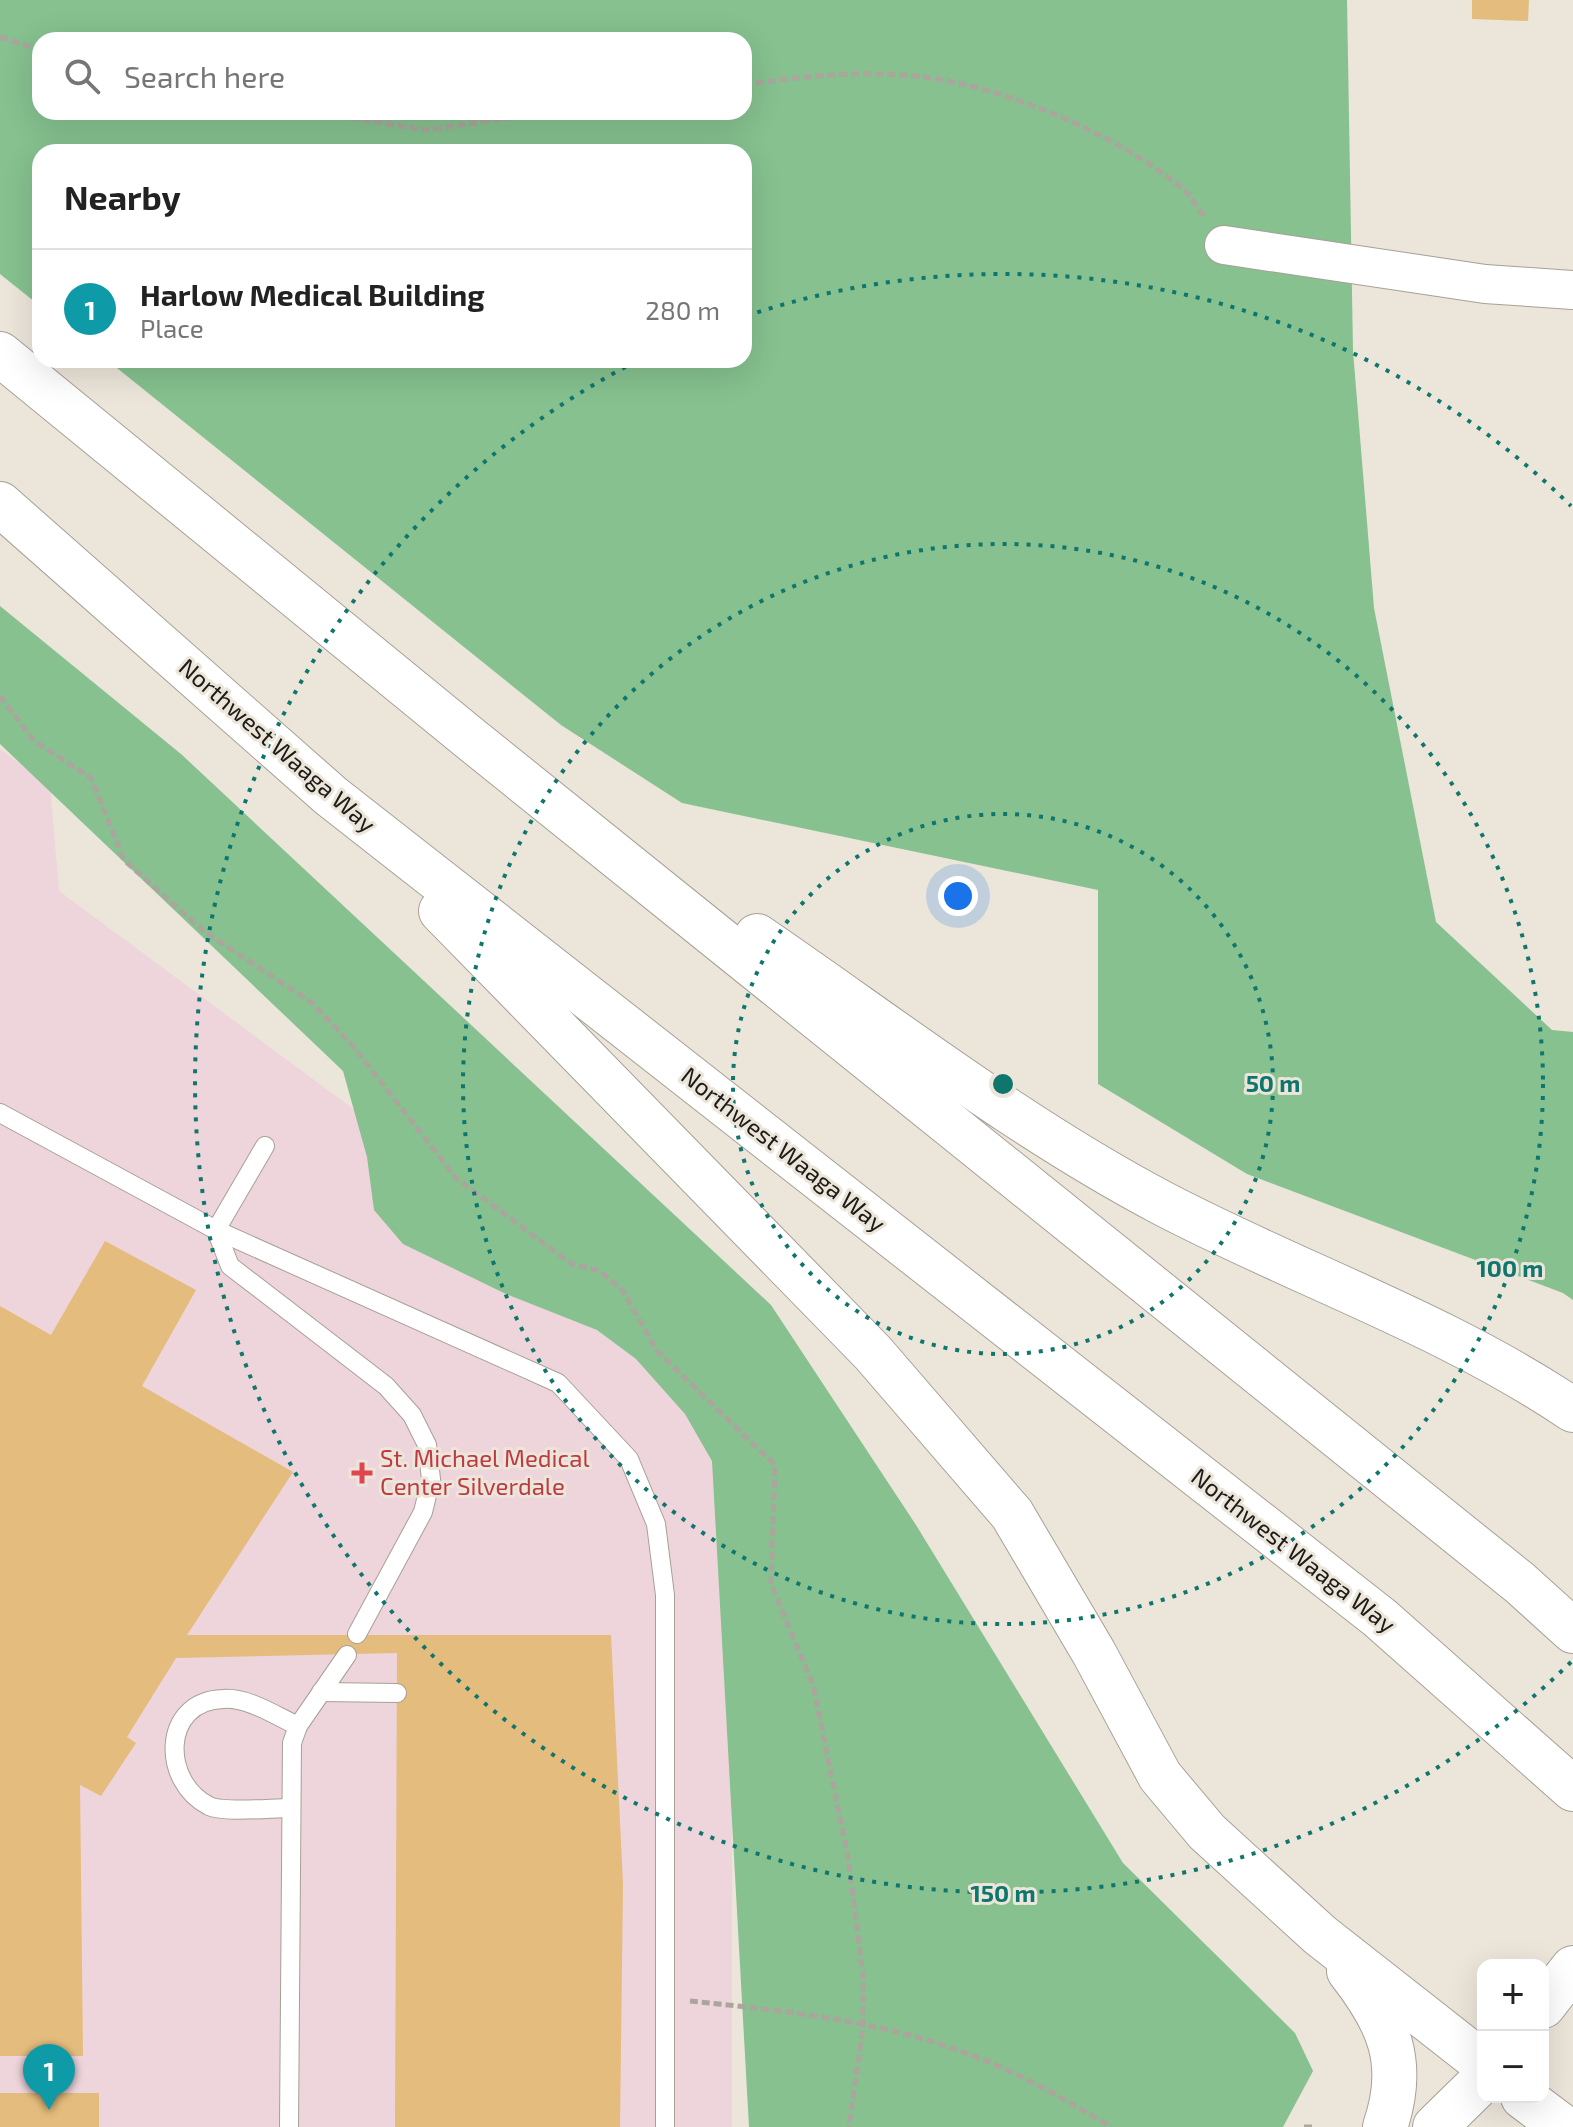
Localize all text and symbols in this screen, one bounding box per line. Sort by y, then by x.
search box [32,32,752,120]
icon: search [60,54,104,98]
text: Search here [124,58,285,94]
text: Nearby [64,176,181,217]
text: Harlow Medical Building [140,276,485,312]
text: 1 [84,294,96,325]
text: 280 m [645,294,720,325]
text: Place [140,312,204,343]
street label: Northwest Waaga Way [174,652,382,838]
your location [938,876,978,916]
street label: Northwest Waaga Way [676,1060,892,1238]
text: 50 m [1246,1068,1300,1097]
centre of rings [989,1070,1017,1098]
text: 100 m [1477,1253,1543,1282]
place label: St. Michael Medical Center Silverdale [380,1443,590,1500]
street label: Northwest Waaga Way [1186,1461,1402,1639]
marker: St. Michael Medical Center Silverdale [351,1462,373,1484]
text: 150 m [970,1878,1036,1907]
map controls [1477,1959,1549,2103]
button: + [1477,1959,1549,2031]
button: − [1477,2031,1549,2103]
pin: 1 [23,2044,75,2110]

